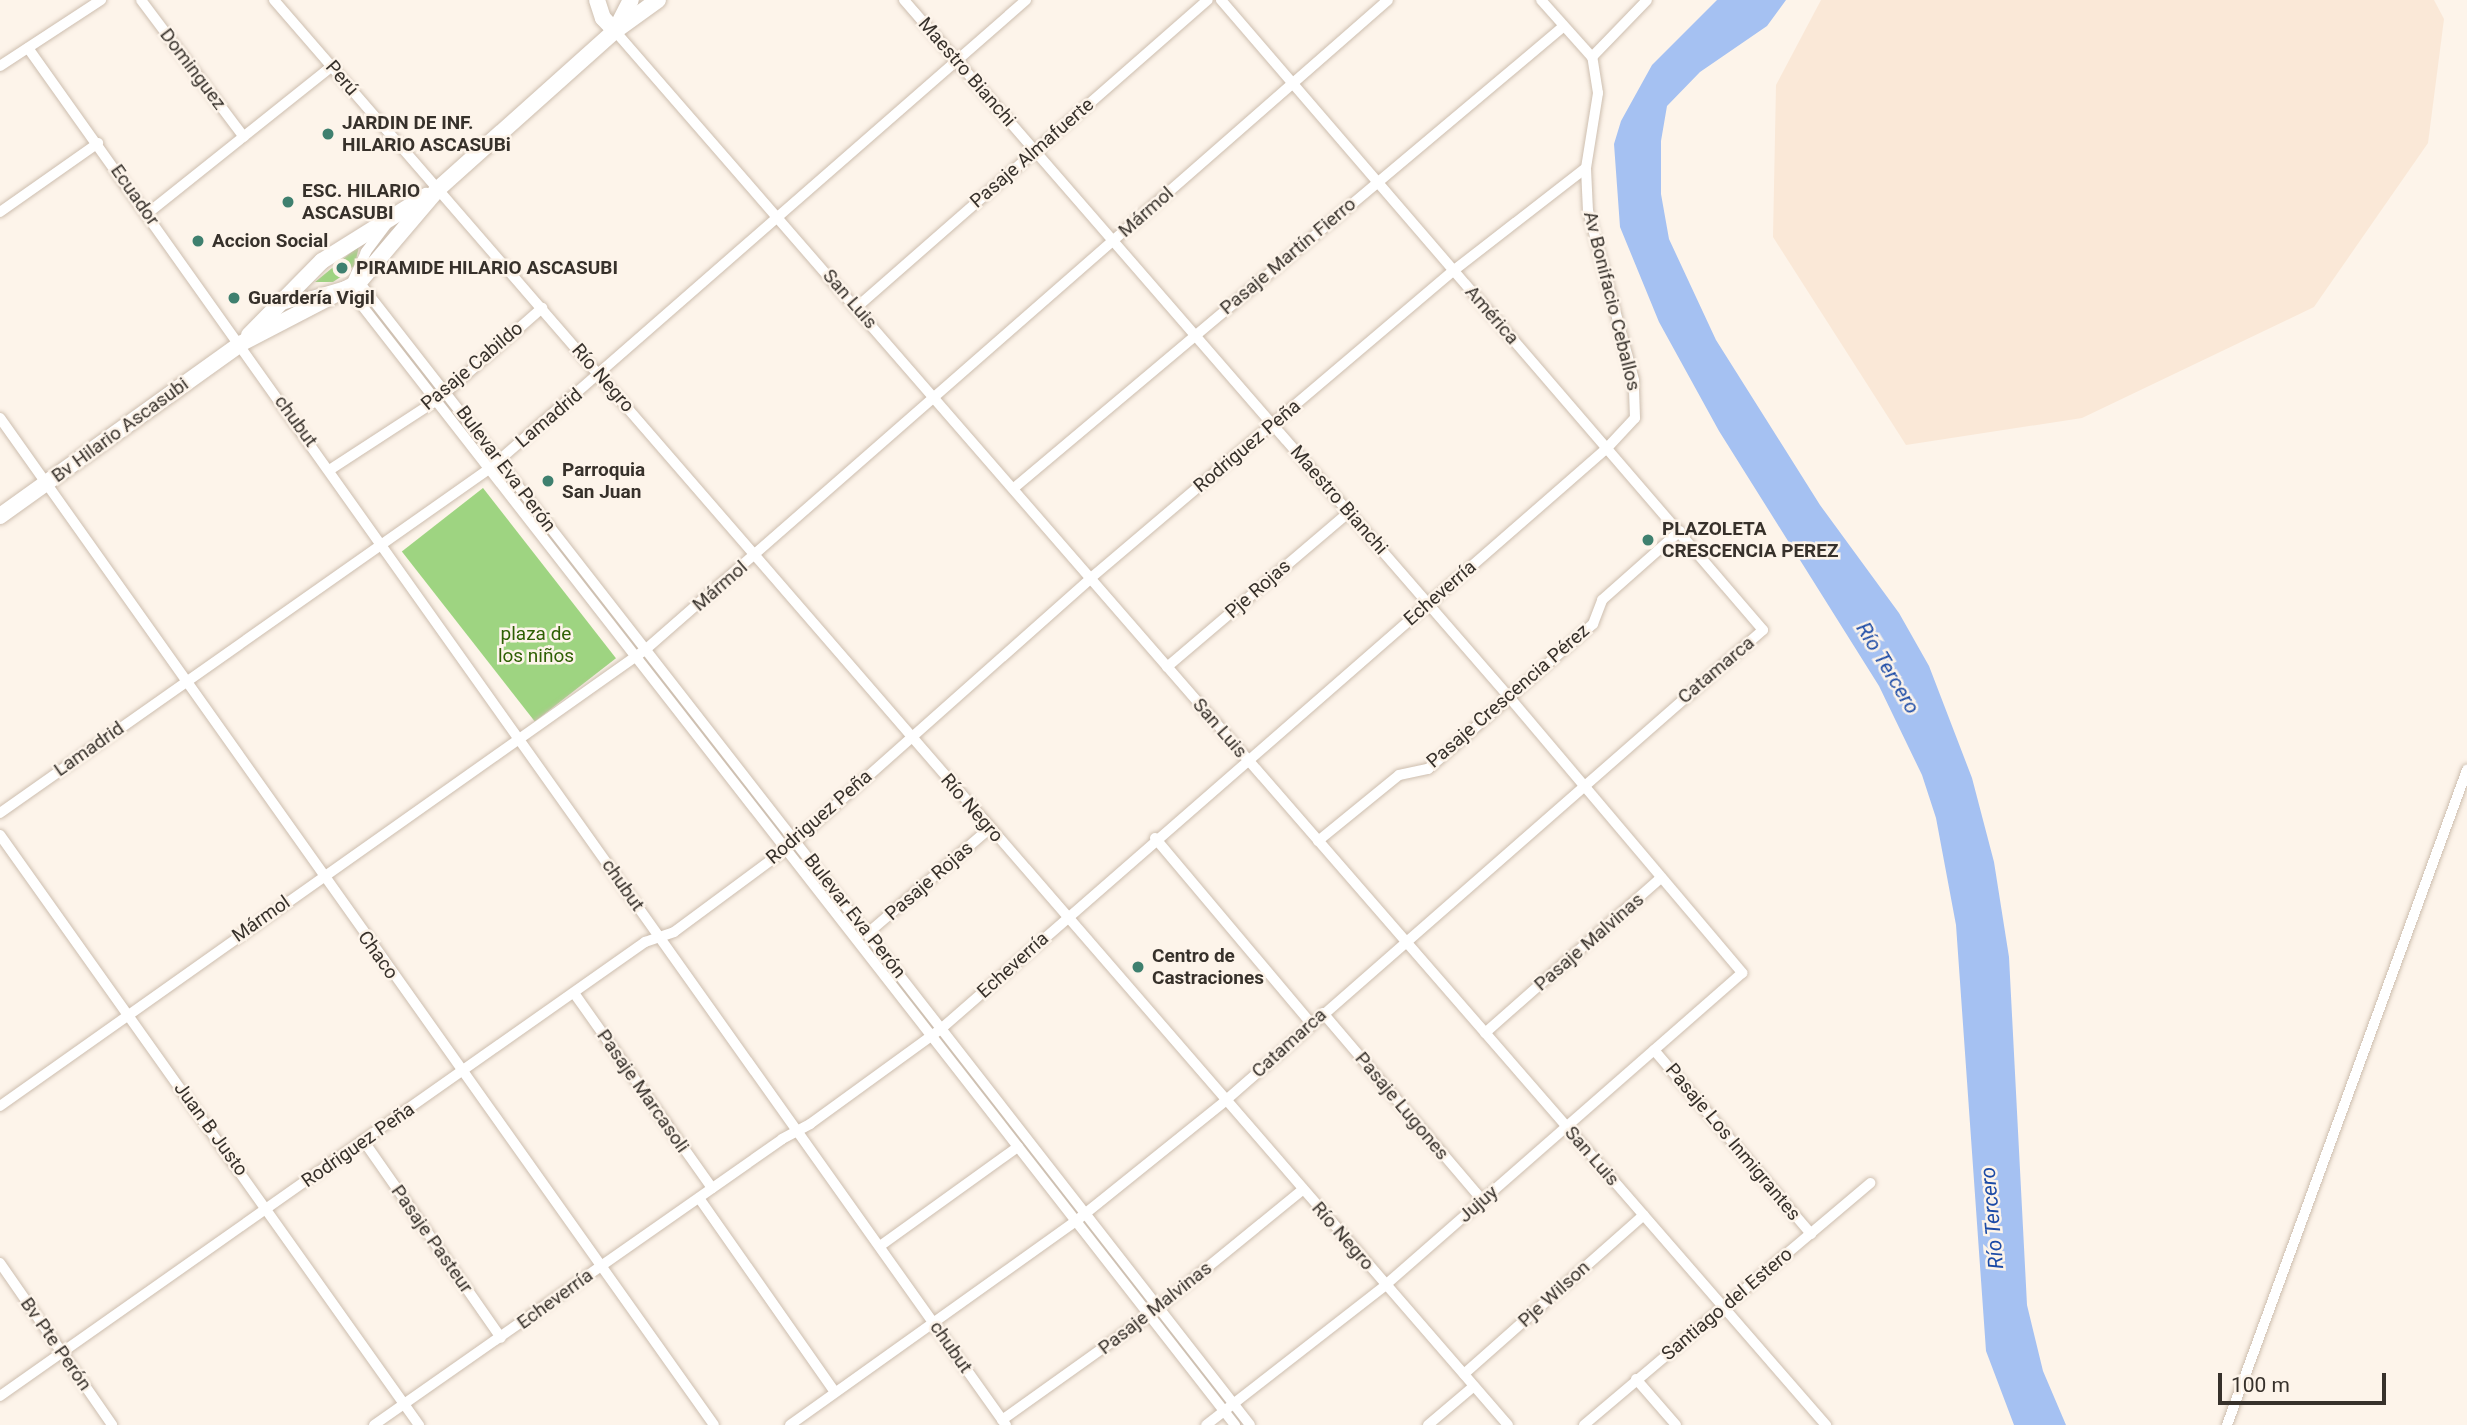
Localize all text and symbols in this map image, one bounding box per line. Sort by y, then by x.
street label: Maestro Bianchi [913,13,1021,131]
street label: Dominguez [155,24,231,114]
street label: Perú [321,56,363,100]
street label: Pasaje Almafuerte [966,93,1098,213]
place label: JARDIN DE INF. HILARIO ASCASUBi [342,112,511,156]
marker: JARDIN DE INF. HILARIO ASCASUBi [320,126,336,142]
street label: Ecuador [106,160,164,230]
place label: ESC. HILARIO ASCASUBI [302,180,420,224]
street label: Mármol [1114,182,1178,242]
street label: Pasaje Martín Fierro [1215,193,1361,319]
marker: ESC. HILARIO ASCASUBI [280,194,296,210]
street label: Av Bonifacio Ceballos [1579,209,1645,393]
place label: Accion Social [212,230,328,252]
marker: Accion Social [190,233,206,249]
place label: PIRAMIDE HILARIO ASCASUBI [356,257,618,279]
marker: PIRAMIDE HILARIO ASCASUBI [334,260,350,276]
street label: San Luis [818,265,882,333]
street label: América [1460,281,1524,349]
place label: Guardería Vigil [248,287,375,309]
marker: Guardería Vigil [226,290,242,306]
street label: Pasaje Cabildo [416,317,528,415]
street label: Río Negro [567,339,639,417]
street label: Bv Hilario Ascasubi [47,373,193,487]
street label: Lamadrid [511,384,587,452]
street label: chubut [270,391,322,451]
street label: Rodriguez Peña [1189,395,1305,497]
street label: Bulevar Eva Perón [451,402,561,536]
street label: Maestro Bianchi [1285,441,1393,559]
place label: Parroquia San Juan [562,459,645,503]
marker: Parroquia San Juan [540,473,556,489]
place label: PLAZOLETA CRESCENCIA PEREZ [1662,518,1838,562]
marker: PLAZOLETA CRESCENCIA PEREZ [1640,532,1656,548]
street label: Pje Rojas [1221,555,1295,623]
street label: Mármol [688,556,752,616]
street label: Echeverría [1399,556,1481,630]
water label: Río Tercero [1851,617,1925,719]
street label: Pasaje Crescencia Pérez [1422,619,1594,773]
park label: plaza de los niños [498,623,574,667]
street label: Catamarca [1673,631,1759,709]
street label: San Luis [1188,694,1252,762]
street label: Lamadrid [50,717,128,781]
street label: Rodriguez Peña [762,765,876,869]
street label: Río Negro [936,769,1008,847]
street label: Pasaje Rojas [880,837,978,925]
street label: Bulevar Eva Perón [799,849,911,983]
street label: chubut [597,855,649,915]
street label: Pasaje Malvinas [1530,888,1648,996]
street label: Mármol [228,891,294,947]
street label: Chaco [353,926,403,984]
street label: Echeverría [973,927,1053,1003]
place label: Centro de Castraciones [1152,945,1264,989]
marker: Centro de Castraciones [1130,959,1146,975]
street label: Catamarca [1247,1003,1331,1083]
street label: Pasaje Marcasoli [592,1025,694,1157]
street label: Pasaje Lugones [1350,1047,1454,1165]
street label: Pasaje Los Inmigrantes [1661,1059,1805,1225]
street label: Juan B Justo [169,1078,253,1180]
street label: Rodriguez Peña [297,1098,419,1192]
street label: San Luis [1560,1122,1624,1190]
water label: Río Tercero [1975,1166,2009,1270]
street label: Pasaje Pasteur [386,1180,478,1298]
street label: Jujuy [1454,1181,1502,1227]
street label: Río Negro [1307,1197,1379,1275]
street label: Santiago del Estero [1657,1243,1797,1365]
street label: Pje Wilson [1513,1256,1595,1332]
street label: Pasaje Malvinas [1094,1257,1216,1359]
street label: Echeverría [513,1264,597,1334]
street label: Bv Pte Perón [16,1293,96,1395]
street label: chubut [925,1317,977,1377]
scale bar [2222,1358,2390,1402]
text: 100 m [2231,1373,2290,1397]

